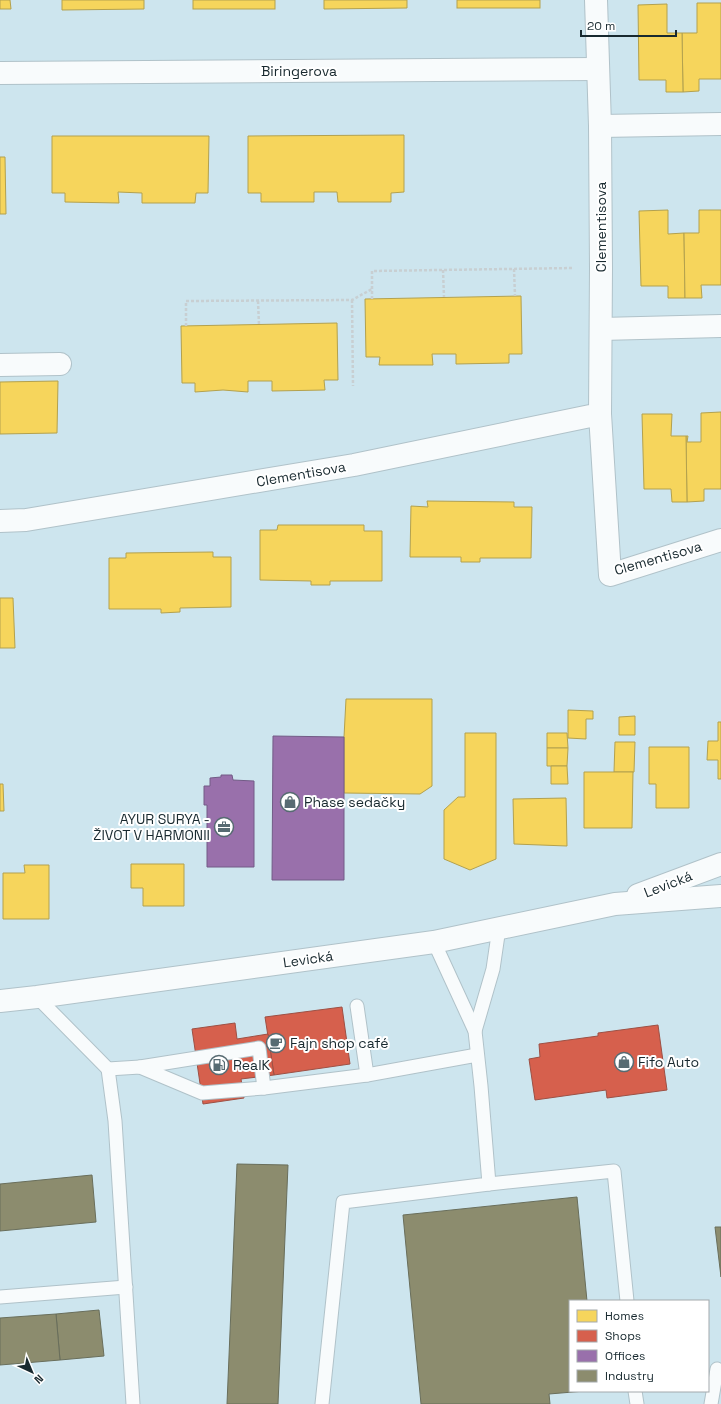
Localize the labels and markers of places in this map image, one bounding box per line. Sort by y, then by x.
shop icon: Phase sedačky [279,791,301,813]
place label: Phase sedačky [304,793,405,811]
place label: AYUR SURYA - ŽIVOT V HARMONII [93,810,210,844]
office icon: AYUR SURYA - ŽIVOT V HARMONII [213,816,235,838]
cafe icon: Fajn shop café [265,1032,287,1054]
place label: Fajn shop café [290,1034,389,1052]
shop icon: Fifo Auto [613,1051,635,1073]
place label: Fifo Auto [638,1053,699,1071]
fuel station icon: RealK [208,1054,230,1076]
place label: RealK [233,1056,271,1074]

